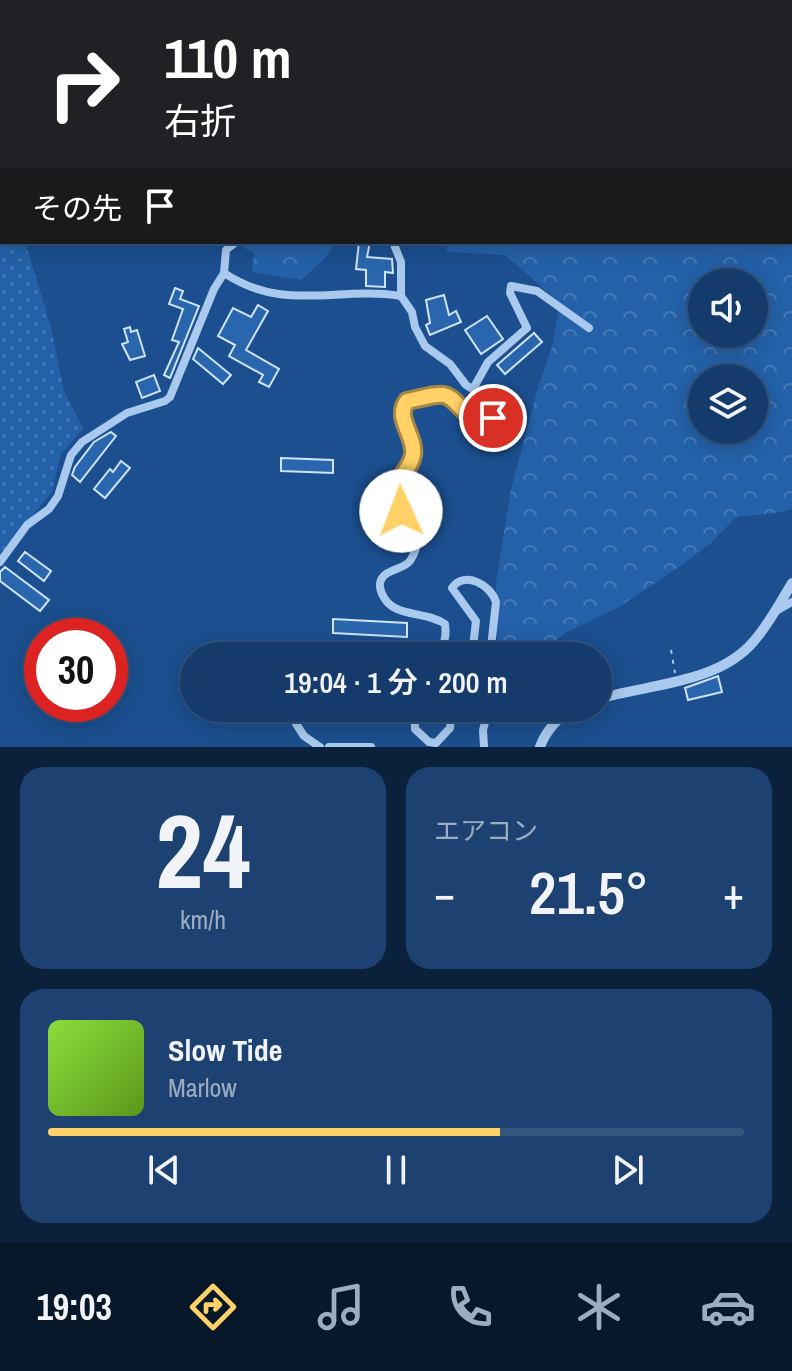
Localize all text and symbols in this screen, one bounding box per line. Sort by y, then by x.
text: 110 m [164,20,292,95]
icon: right [32,32,136,136]
text: 右折 [164,97,236,145]
icon: arrive [138,184,182,228]
text: その先 [32,188,122,228]
map controls [688,268,768,444]
button: sound [688,268,768,348]
button: layers [688,364,768,444]
pin [459,384,527,452]
icon: arrive [471,396,515,440]
position arrow [359,469,443,553]
speed limit sign: 30 [24,618,128,722]
text: 19:04 · 1 分 · 200 m [284,662,508,702]
text: 24 [156,780,250,920]
text: エアコン [434,813,538,848]
text: 21.5° [529,852,649,933]
text: − [434,863,455,923]
text: + [723,863,744,923]
text: km/h [180,902,226,937]
text: Slow Tide [168,1030,282,1070]
text: Marlow [168,1070,237,1105]
icon: previous [142,1148,186,1192]
icon: pause [374,1148,418,1192]
icon: next [606,1148,650,1192]
icon: directions [185,1279,241,1335]
icon: music [313,1279,369,1335]
icon: phone [442,1279,498,1335]
icon: climate [571,1279,627,1335]
icon: car [700,1279,756,1335]
text: 19:03 [36,1283,112,1331]

